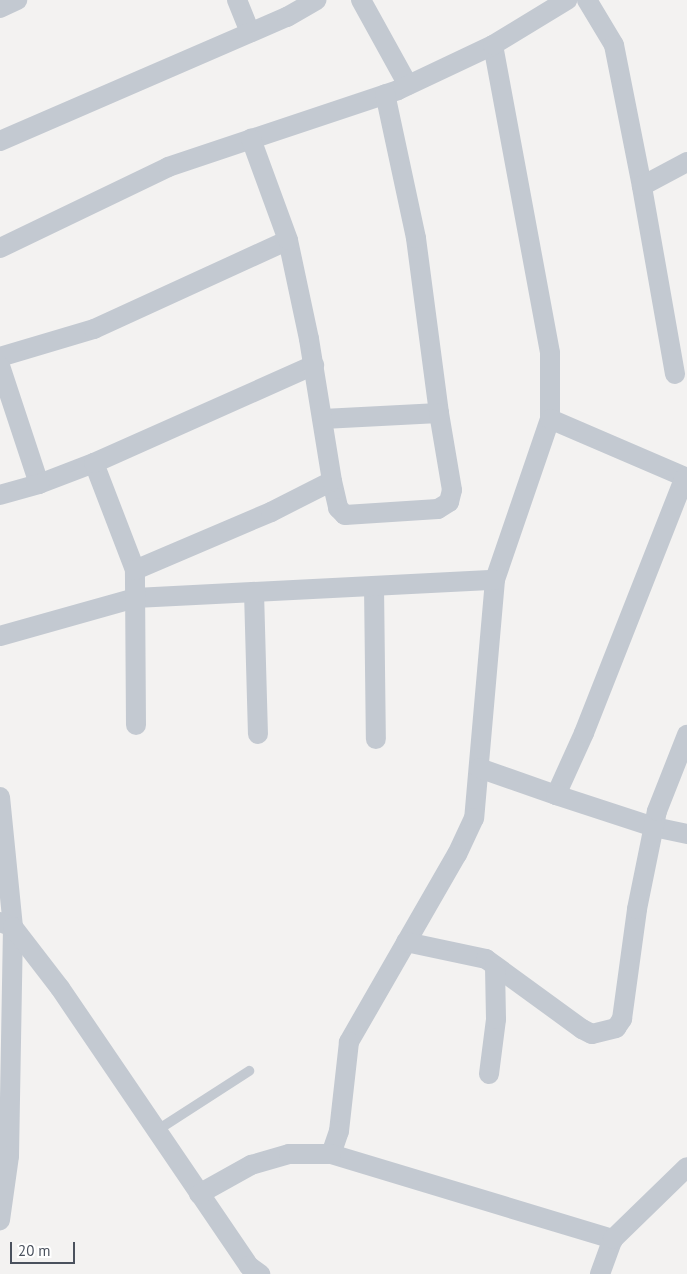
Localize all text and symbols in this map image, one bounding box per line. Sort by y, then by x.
scale bar [12,1232,78,1264]
text: 20 m [18,1241,51,1260]

